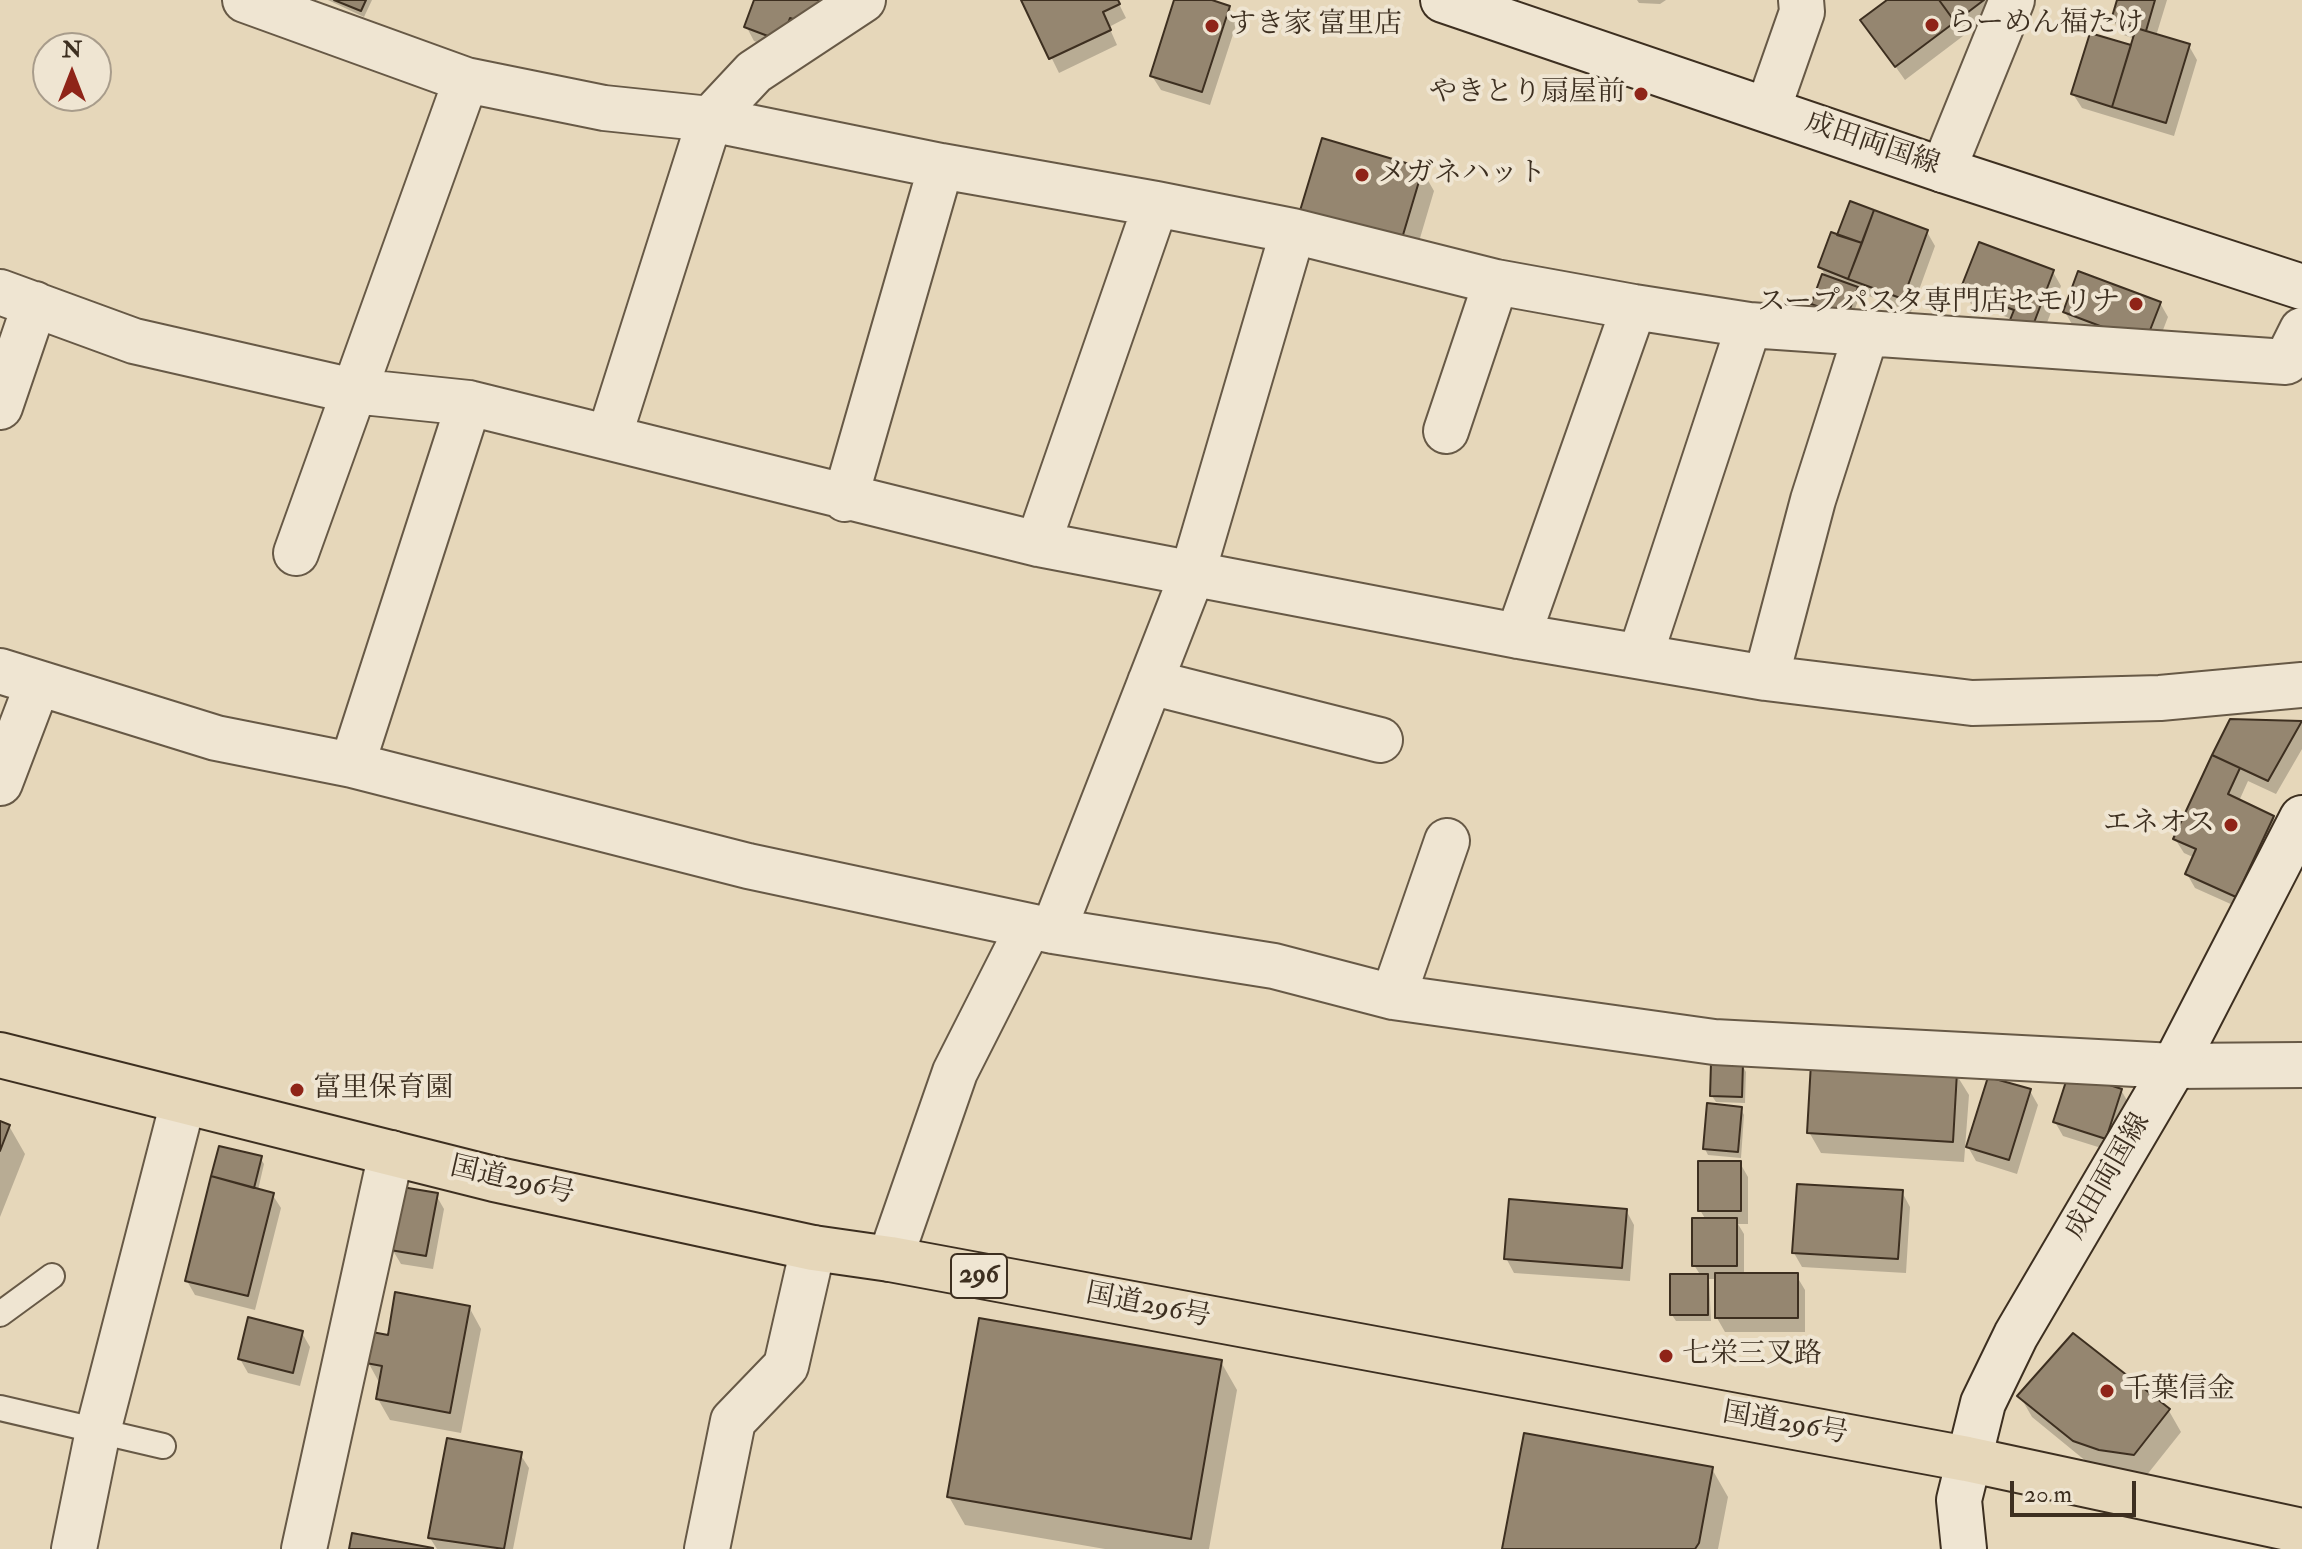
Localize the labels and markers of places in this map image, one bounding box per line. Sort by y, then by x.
place label: らーめん福たけ [1948,8,2144,42]
place label: すき家 富里店 [1228,9,1402,43]
marker: らーめん福たけ [1923,16,1941,34]
marker: すき家 富里店 [1203,17,1221,35]
place label: やきとり扇屋前 [1429,77,1625,111]
marker: やきとり扇屋前 [1632,85,1650,103]
place label: メガネハット [1378,158,1546,192]
marker: メガネハット [1353,166,1371,184]
place label: スープパスタ専門店セモリナ [1757,287,2120,321]
marker: スープパスタ専門店セモリナ [2127,295,2145,313]
place label: エネオス [2103,808,2215,842]
marker: エネオス [2222,816,2240,834]
place label: 富里保育園 [313,1073,453,1107]
marker: 富里保育園 [288,1081,306,1099]
place label: 七栄三叉路 [1682,1339,1822,1373]
marker: 七栄三叉路 [1657,1347,1675,1365]
place label: 千葉信金 [2123,1374,2235,1408]
marker: 千葉信金 [2098,1382,2116,1400]

